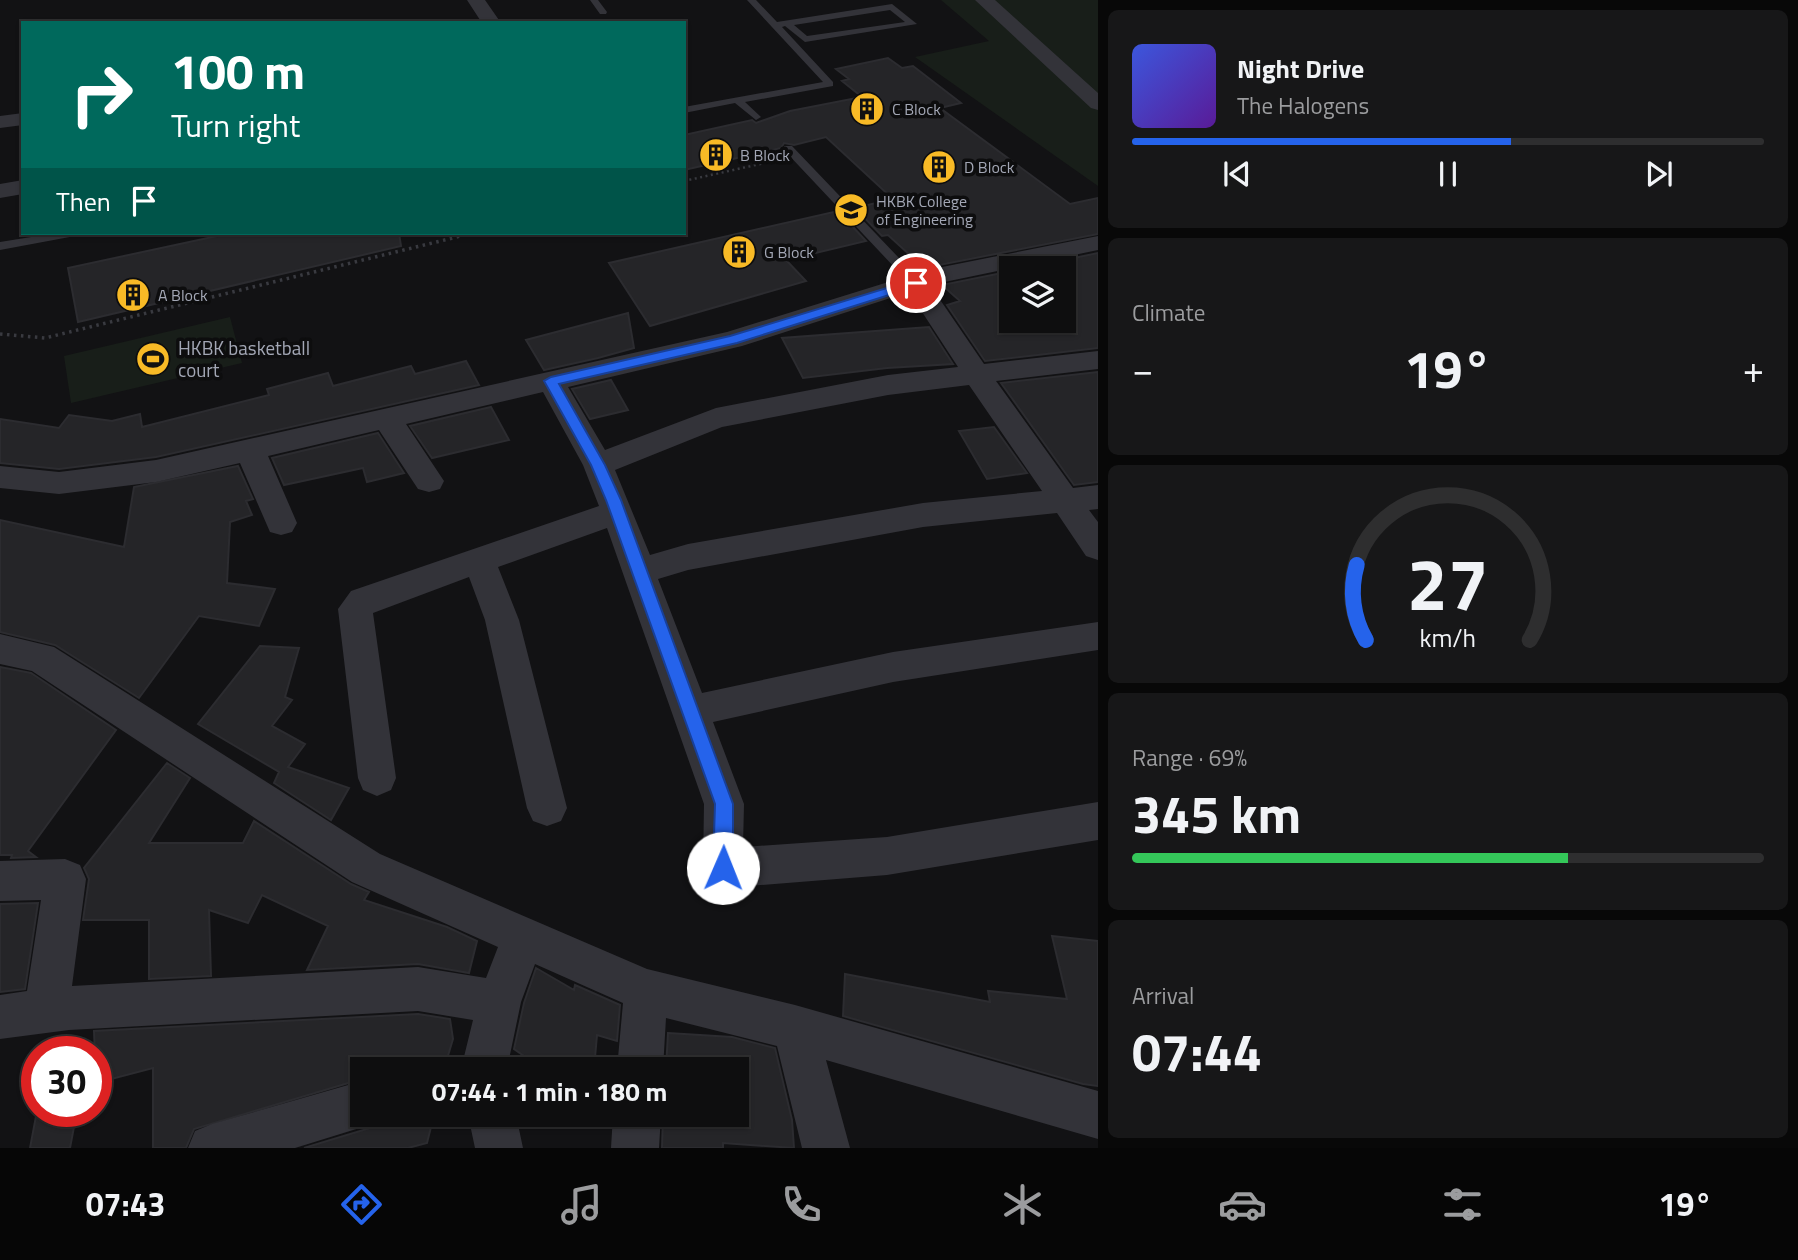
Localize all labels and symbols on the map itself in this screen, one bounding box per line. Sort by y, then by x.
building icon: C Block [848,90,886,128]
place label: C Block [892,97,941,121]
building icon: B Block [697,136,735,174]
place label: B Block [740,143,790,167]
building icon: D Block [920,148,958,186]
place label: D Block [964,155,1015,179]
place label: HKBK College of Engineering [876,189,973,231]
school or university icon: HKBK College of Engineering [832,191,870,229]
building icon: G Block [720,233,758,271]
place label: G Block [764,240,814,264]
pin [886,253,946,313]
building icon: A Block [114,276,152,314]
place label: A Block [158,283,208,307]
place label: HKBK basketball court [178,333,310,384]
sports icon: HKBK basketball court [134,340,172,378]
position arrow [686,831,760,905]
speed limit sign: 30 [21,1036,112,1127]

